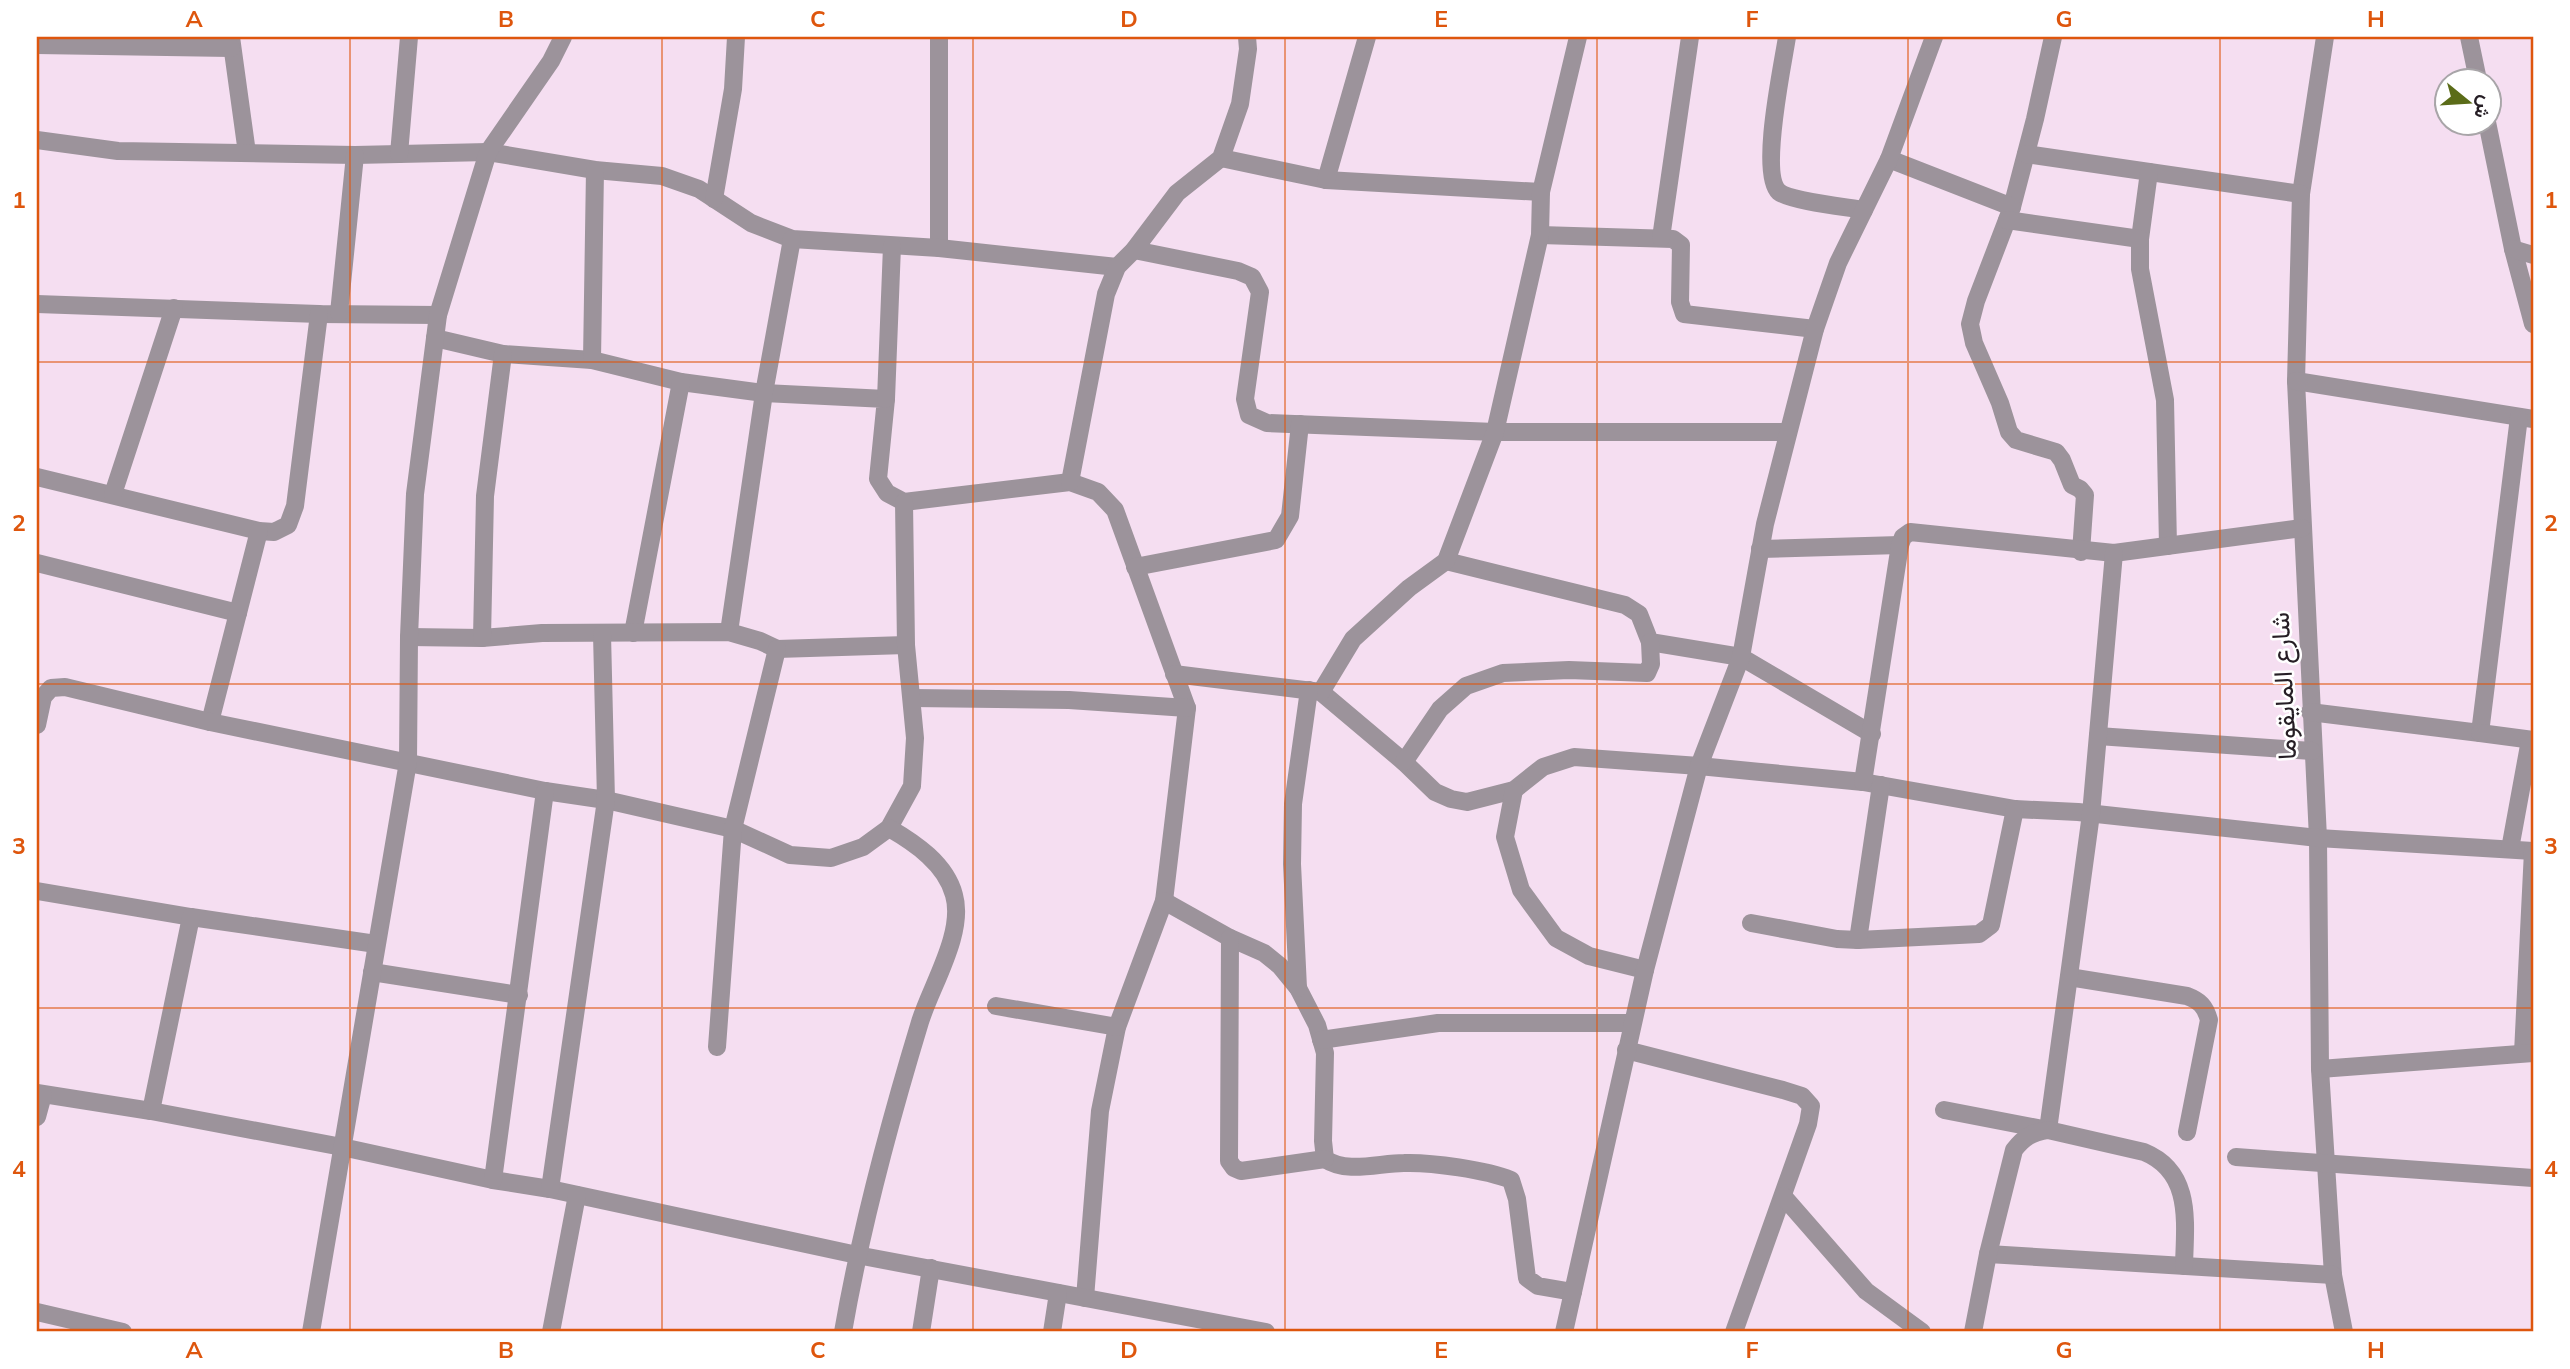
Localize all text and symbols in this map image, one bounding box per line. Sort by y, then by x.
text: A [185,4,203,33]
text: B [498,4,514,33]
text: C [810,4,826,33]
text: D [1120,4,1138,33]
text: E [1434,4,1448,33]
text: F [1745,4,1759,33]
text: G [2055,4,2073,33]
text: H [2367,4,2385,33]
north arrow [2434,66,2504,136]
text: ش [2469,93,2499,122]
text: 1 [12,185,26,214]
text: 1 [2544,185,2558,214]
text: 2 [12,508,26,537]
text: 2 [2544,508,2558,537]
street label: شارع المايقوما [2263,611,2305,761]
text: 3 [12,831,26,860]
text: 3 [2544,831,2558,860]
text: 4 [12,1154,26,1183]
text: 4 [2544,1154,2558,1183]
text: A [185,1335,203,1364]
text: B [498,1335,514,1364]
text: C [810,1335,826,1364]
text: D [1120,1335,1138,1364]
text: E [1434,1335,1448,1364]
text: F [1745,1335,1759,1364]
text: G [2055,1335,2073,1364]
text: H [2367,1335,2385,1364]

